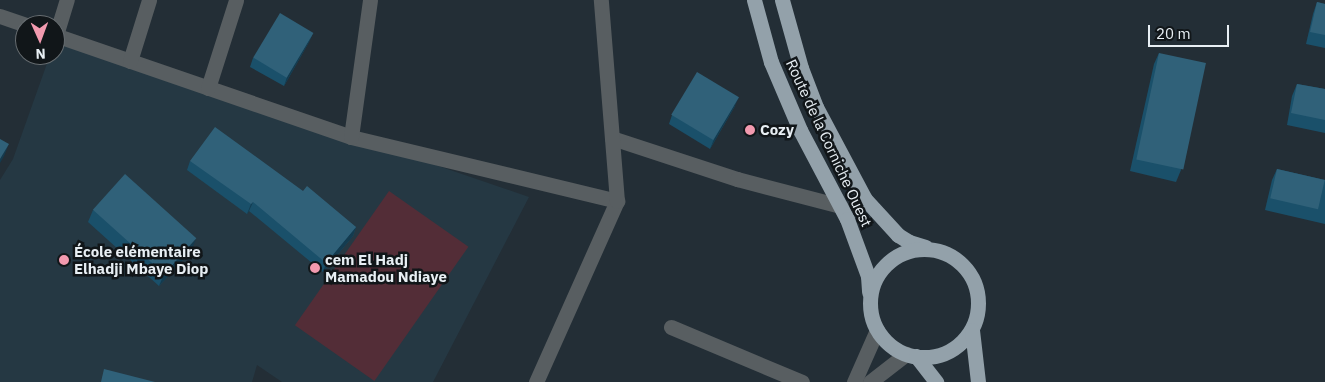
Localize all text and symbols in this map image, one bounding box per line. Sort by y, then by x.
north arrow [15,15,65,65]
scale bar [1150,15,1231,47]
text: 20 m [1156,24,1191,43]
text: N [35,45,46,63]
street label: Route de la Corniche Ouest [782,56,876,230]
place label: Cozy [760,121,794,139]
marker: Cozy [744,124,756,136]
place label: École elémentaire Elhadji Mbaye Diop [74,242,208,277]
place label: cem El Hadj Mamadou Ndiaye [325,250,447,285]
marker: École elémentaire Elhadji Mbaye Diop [58,254,70,266]
marker: cem El Hadj Mamadou Ndiaye [309,262,321,274]

